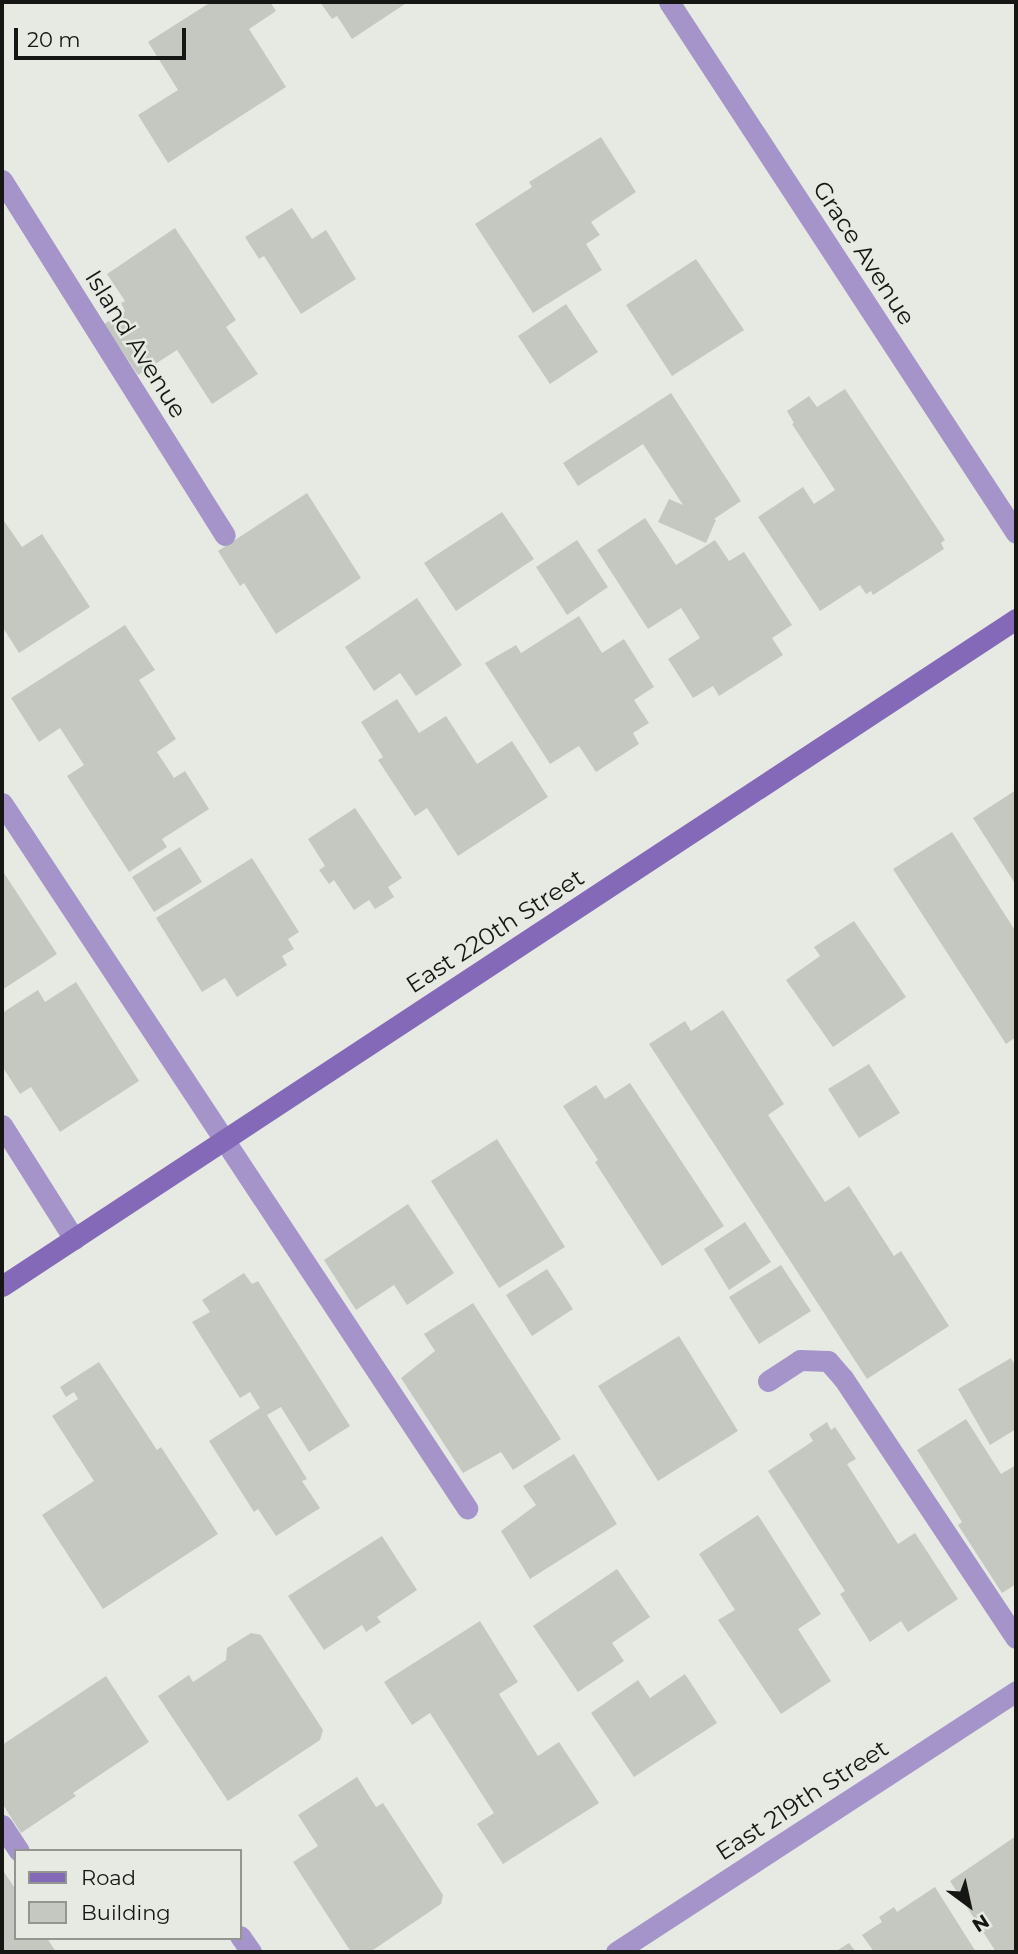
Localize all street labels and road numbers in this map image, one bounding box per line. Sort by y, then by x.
street label: Grace Avenue [807,176,921,330]
street label: Island Avenue [79,265,193,423]
street label: East 220th Street [401,863,589,999]
street label: East 219th Street [710,1734,894,1866]

